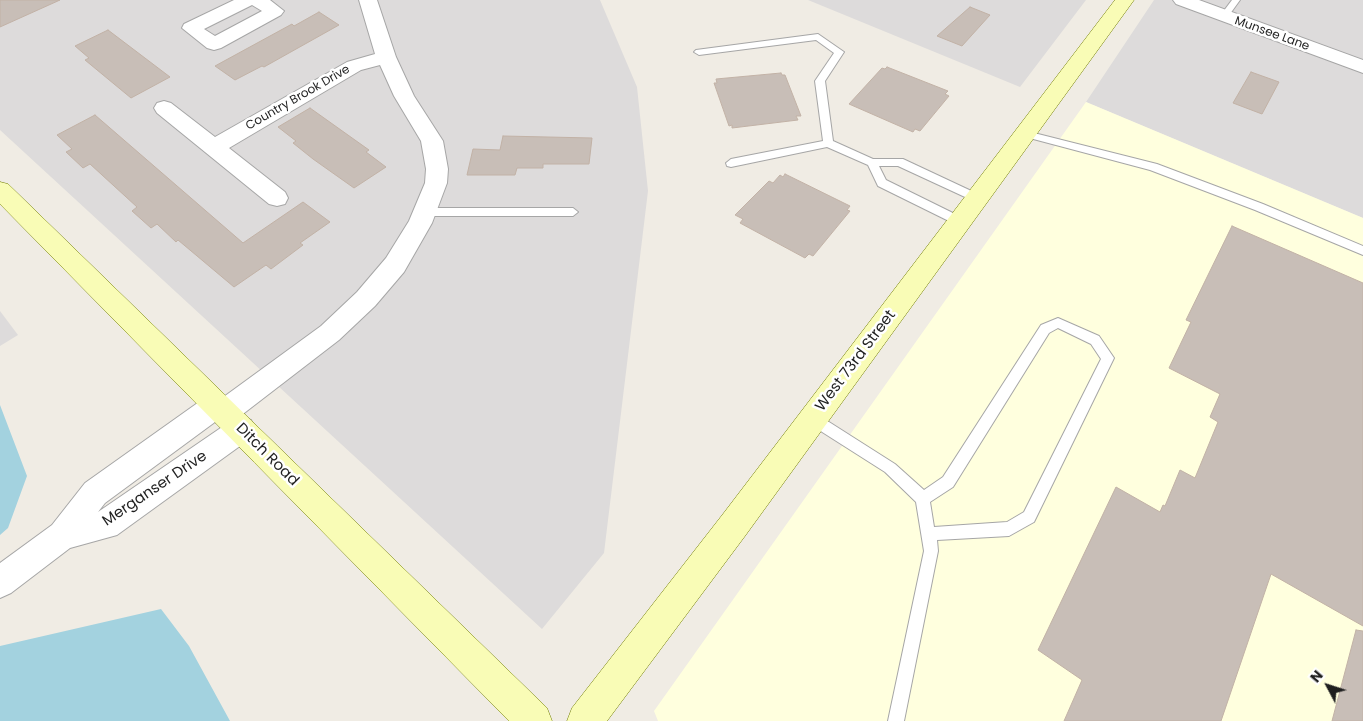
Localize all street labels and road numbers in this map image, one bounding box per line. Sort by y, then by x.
street label: Munsee Lane [1233,14,1311,54]
street label: Country Brook Drive [243,62,353,134]
street label: West 73rd Street [812,307,900,415]
street label: Ditch Road [232,420,302,490]
street label: Merganser Drive [99,447,211,531]

